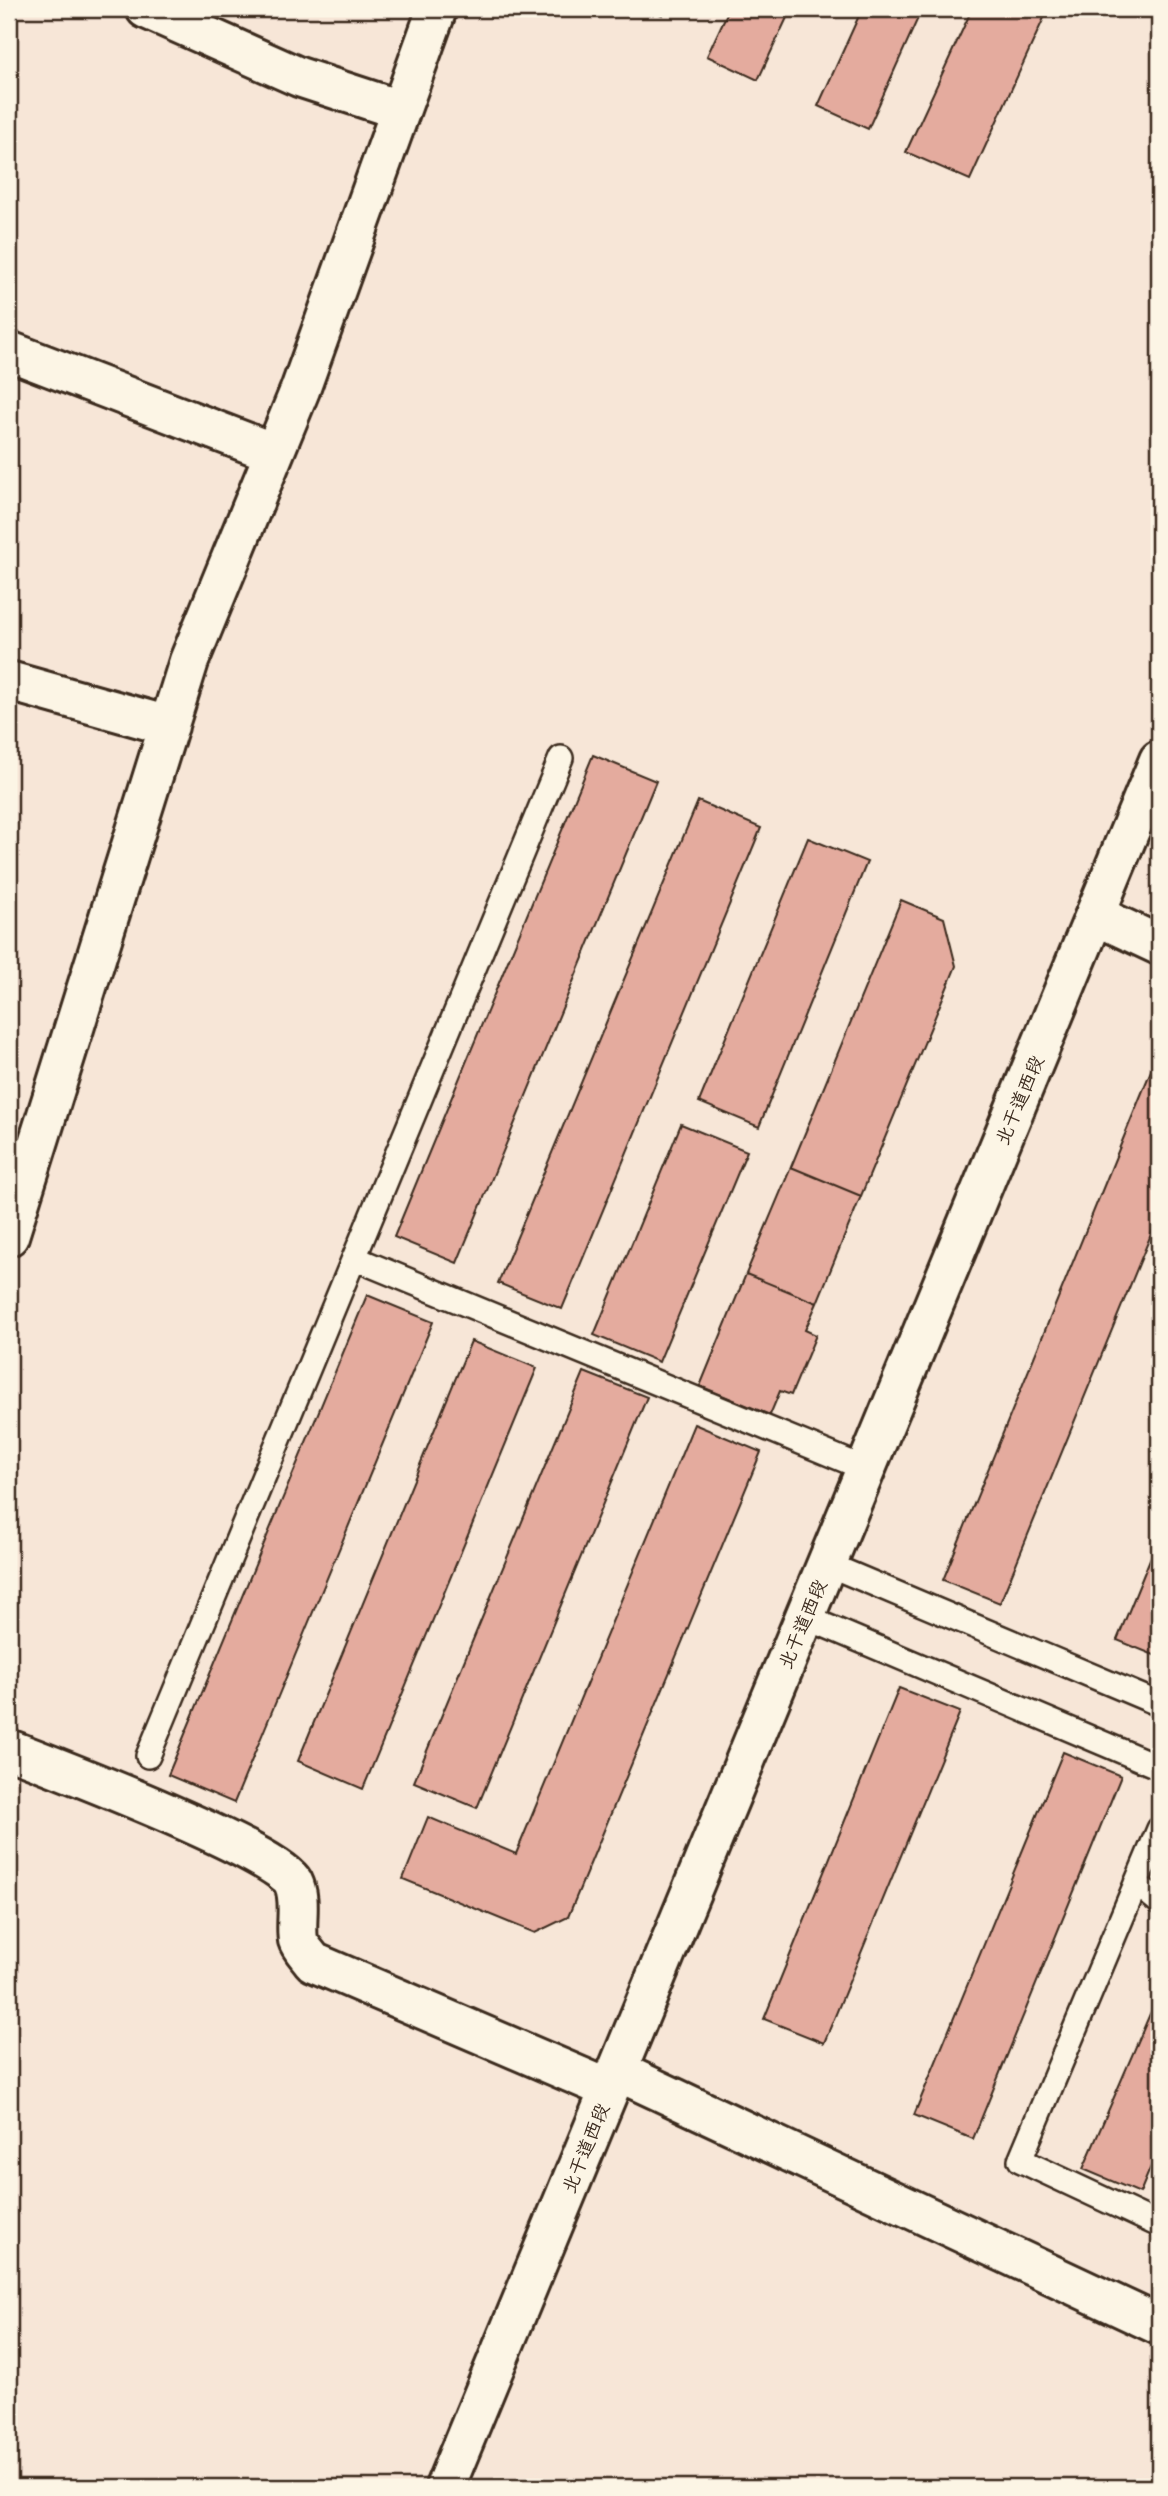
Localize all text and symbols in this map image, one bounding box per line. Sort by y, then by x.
street label: 北干道西段 [989,1052,1050,1149]
street label: 北干道西段 [772,1576,833,1673]
street label: 北干道西段 [556,2099,615,2197]

